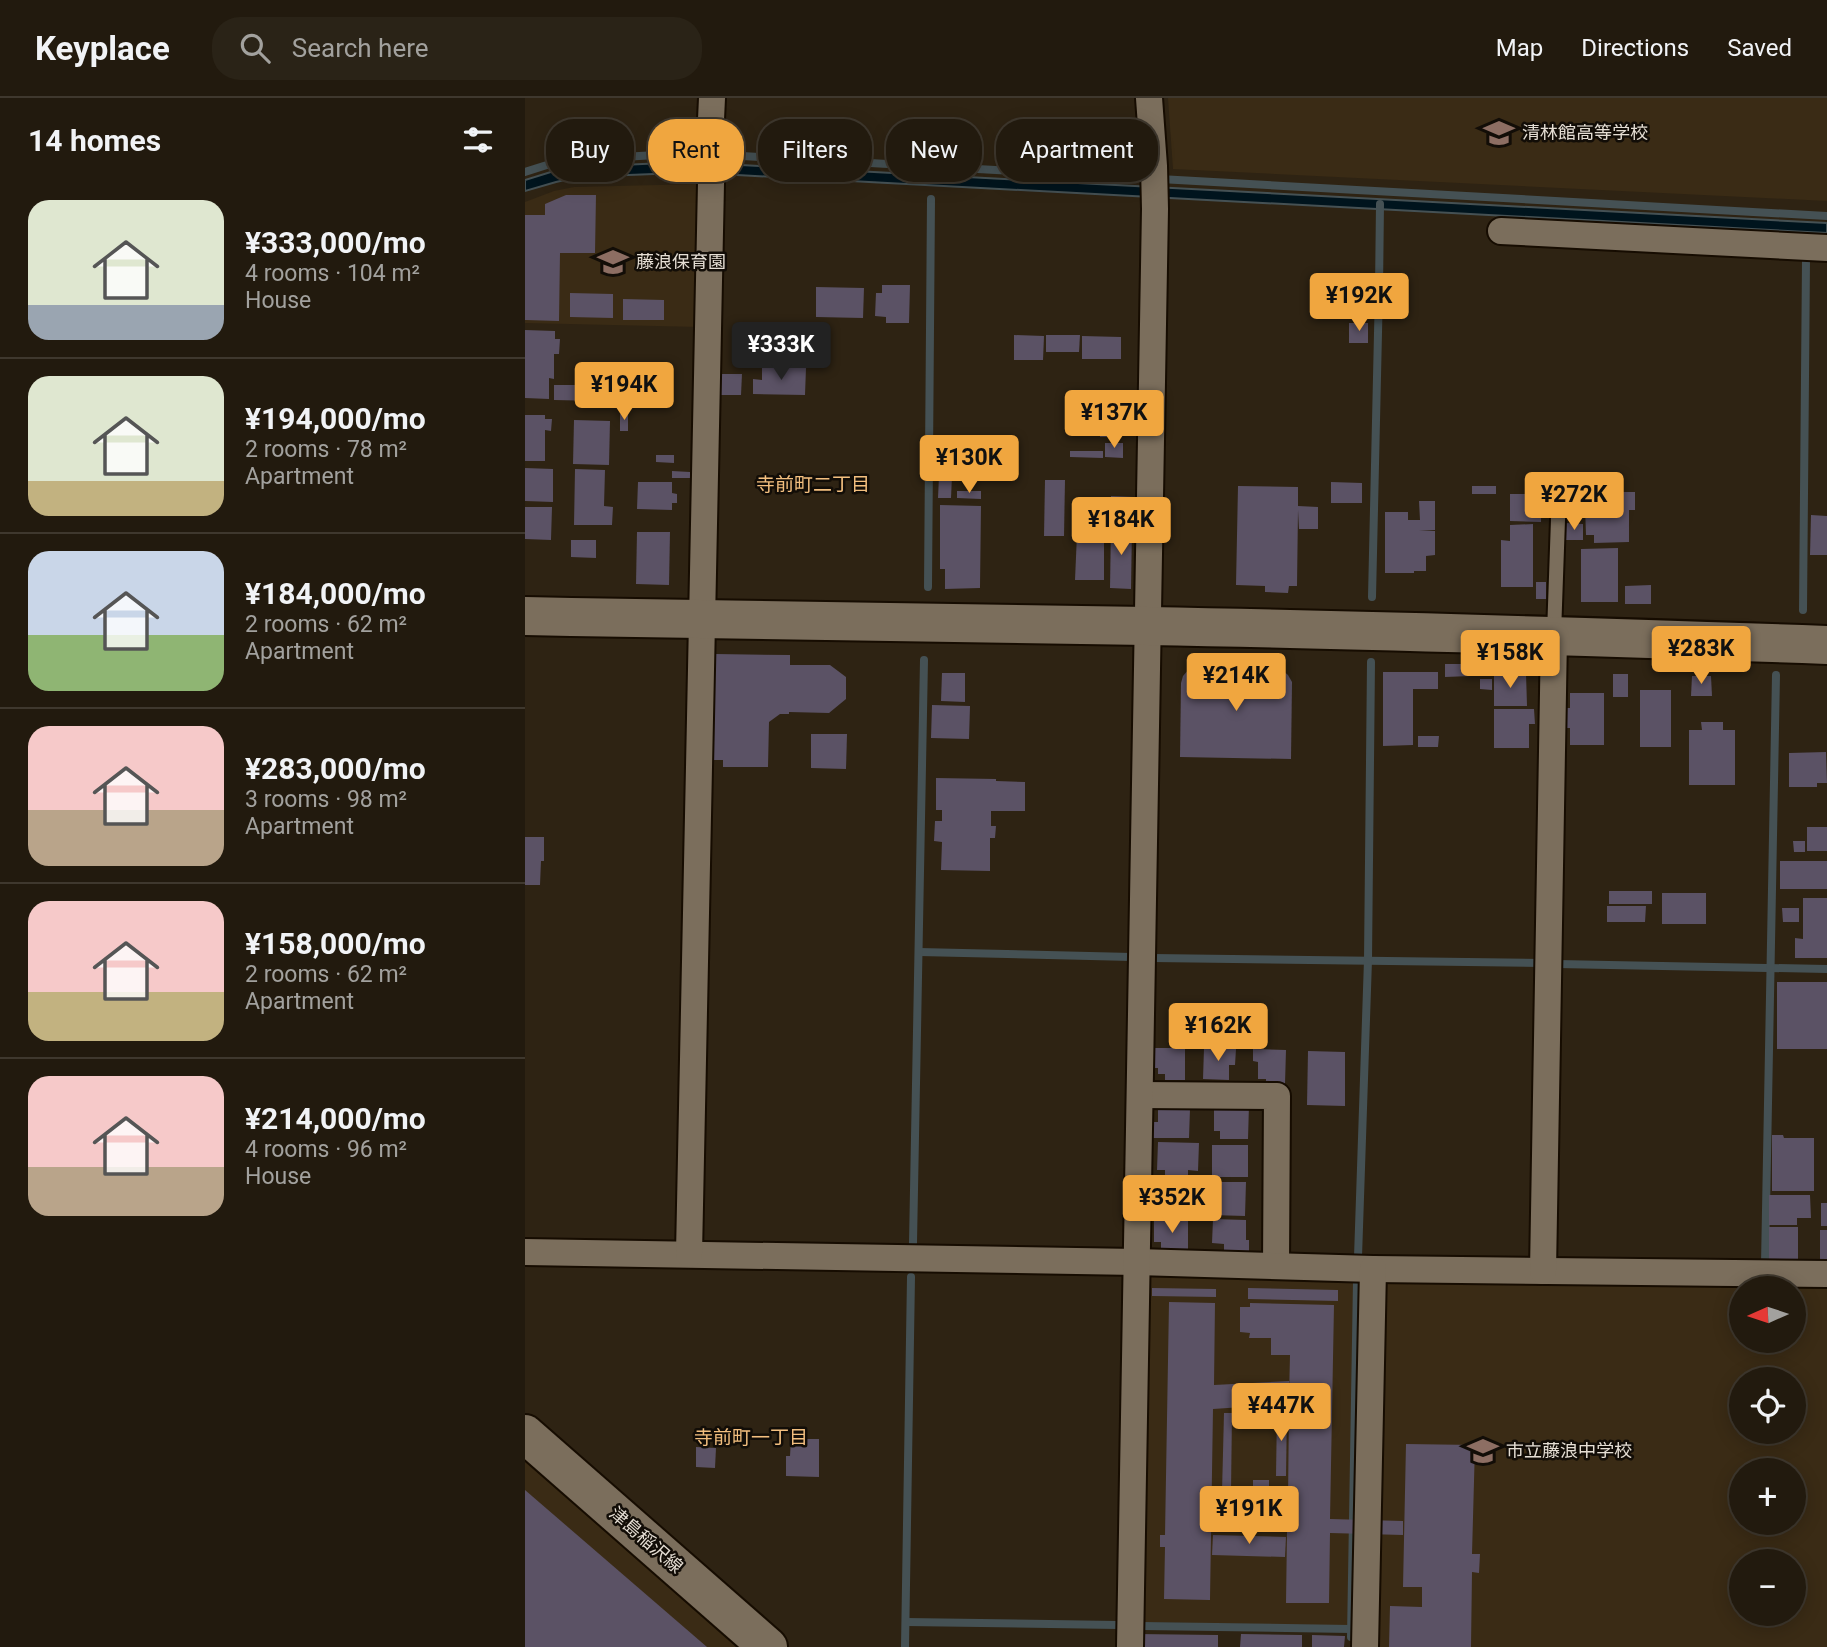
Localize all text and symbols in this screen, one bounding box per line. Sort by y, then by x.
search box [212,17,702,80]
text: Keyplace [35,29,170,68]
icon: search [236,29,274,67]
text: Search here [292,33,429,63]
text: Map [1496,34,1543,62]
text: Directions [1581,34,1689,62]
text: Saved [1727,34,1792,62]
school or university icon: 清林館高等学校 [1482,116,1516,150]
chip: Buy [546,119,634,182]
chip: Rent [648,119,744,182]
chip: Filters [758,119,872,182]
chip: New [886,119,982,182]
chip: Apartment [996,119,1158,182]
icon: filters [459,121,497,159]
place label: 清林館高等学校 [1522,122,1648,143]
text: 14 homes [28,123,161,158]
text: ¥333,000/mo [245,225,426,260]
icon: home [84,228,168,312]
school or university icon: 藤浪保育園 [596,245,630,279]
place label: 藤浪保育園 [636,251,726,272]
text: 4 rooms · 104 m² [245,260,420,287]
pin: ¥192K [1310,274,1408,333]
text: ¥192K [1326,282,1392,309]
text: House [245,287,311,314]
pin: ¥333K [732,322,830,382]
text: ¥333K [748,331,814,358]
pin: ¥194K [575,362,673,422]
text: ¥194K [591,371,657,398]
pin: ¥137K [1065,390,1163,450]
text: ¥137K [1081,399,1147,426]
text: ¥194,000/mo [245,401,426,436]
icon: home [84,404,168,488]
text: 2 rooms · 78 m² [245,436,407,463]
pin: ¥130K [920,436,1018,495]
text: ¥130K [936,444,1002,471]
text: Apartment [245,463,354,490]
pin: ¥272K [1525,472,1623,532]
district label: 寺前町二丁目 [756,473,870,496]
text: ¥272K [1541,481,1607,508]
pin: ¥184K [1072,498,1170,557]
text: ¥184K [1088,506,1154,533]
text: ¥184,000/mo [245,576,426,611]
icon: home [84,579,168,663]
text: 2 rooms · 62 m² [245,611,407,638]
pin: ¥283K [1652,626,1750,686]
pin: ¥158K [1461,630,1559,690]
text: ¥283K [1668,635,1734,662]
text: Apartment [245,638,354,665]
text: ¥158K [1477,639,1543,666]
pin: ¥214K [1187,654,1285,713]
text: ¥214K [1203,662,1269,689]
text: ¥283,000/mo [245,751,426,786]
icon: home [84,754,168,838]
text: 3 rooms · 98 m² [245,786,407,813]
text: Apartment [245,813,354,840]
text: ¥158,000/mo [245,926,426,961]
icon: home [84,929,168,1013]
text: 2 rooms · 62 m² [245,961,407,988]
text: Apartment [245,988,354,1015]
pin: ¥162K [1169,1004,1267,1063]
text: ¥162K [1185,1012,1251,1039]
text: ¥214,000/mo [245,1101,426,1136]
icon: home [84,1104,168,1188]
text: 4 rooms · 96 m² [245,1136,407,1163]
text: House [245,1163,311,1190]
pin: ¥352K [1123,1176,1221,1235]
text: ¥352K [1139,1184,1205,1211]
north arrow [1729,1276,1806,1353]
map controls [1729,1276,1806,1626]
button: locate [1729,1367,1806,1444]
pin: ¥447K [1232,1384,1330,1443]
text: ¥447K [1248,1392,1314,1419]
district label: 寺前町一丁目 [694,1426,808,1449]
school or university icon: 市立藤浪中学校 [1466,1434,1500,1468]
place label: 市立藤浪中学校 [1506,1440,1632,1461]
button: + [1729,1458,1806,1535]
pin: ¥191K [1200,1486,1298,1546]
text: ¥191K [1216,1495,1282,1522]
street label: 津島稲沢線 [605,1502,687,1577]
button: − [1729,1549,1806,1626]

